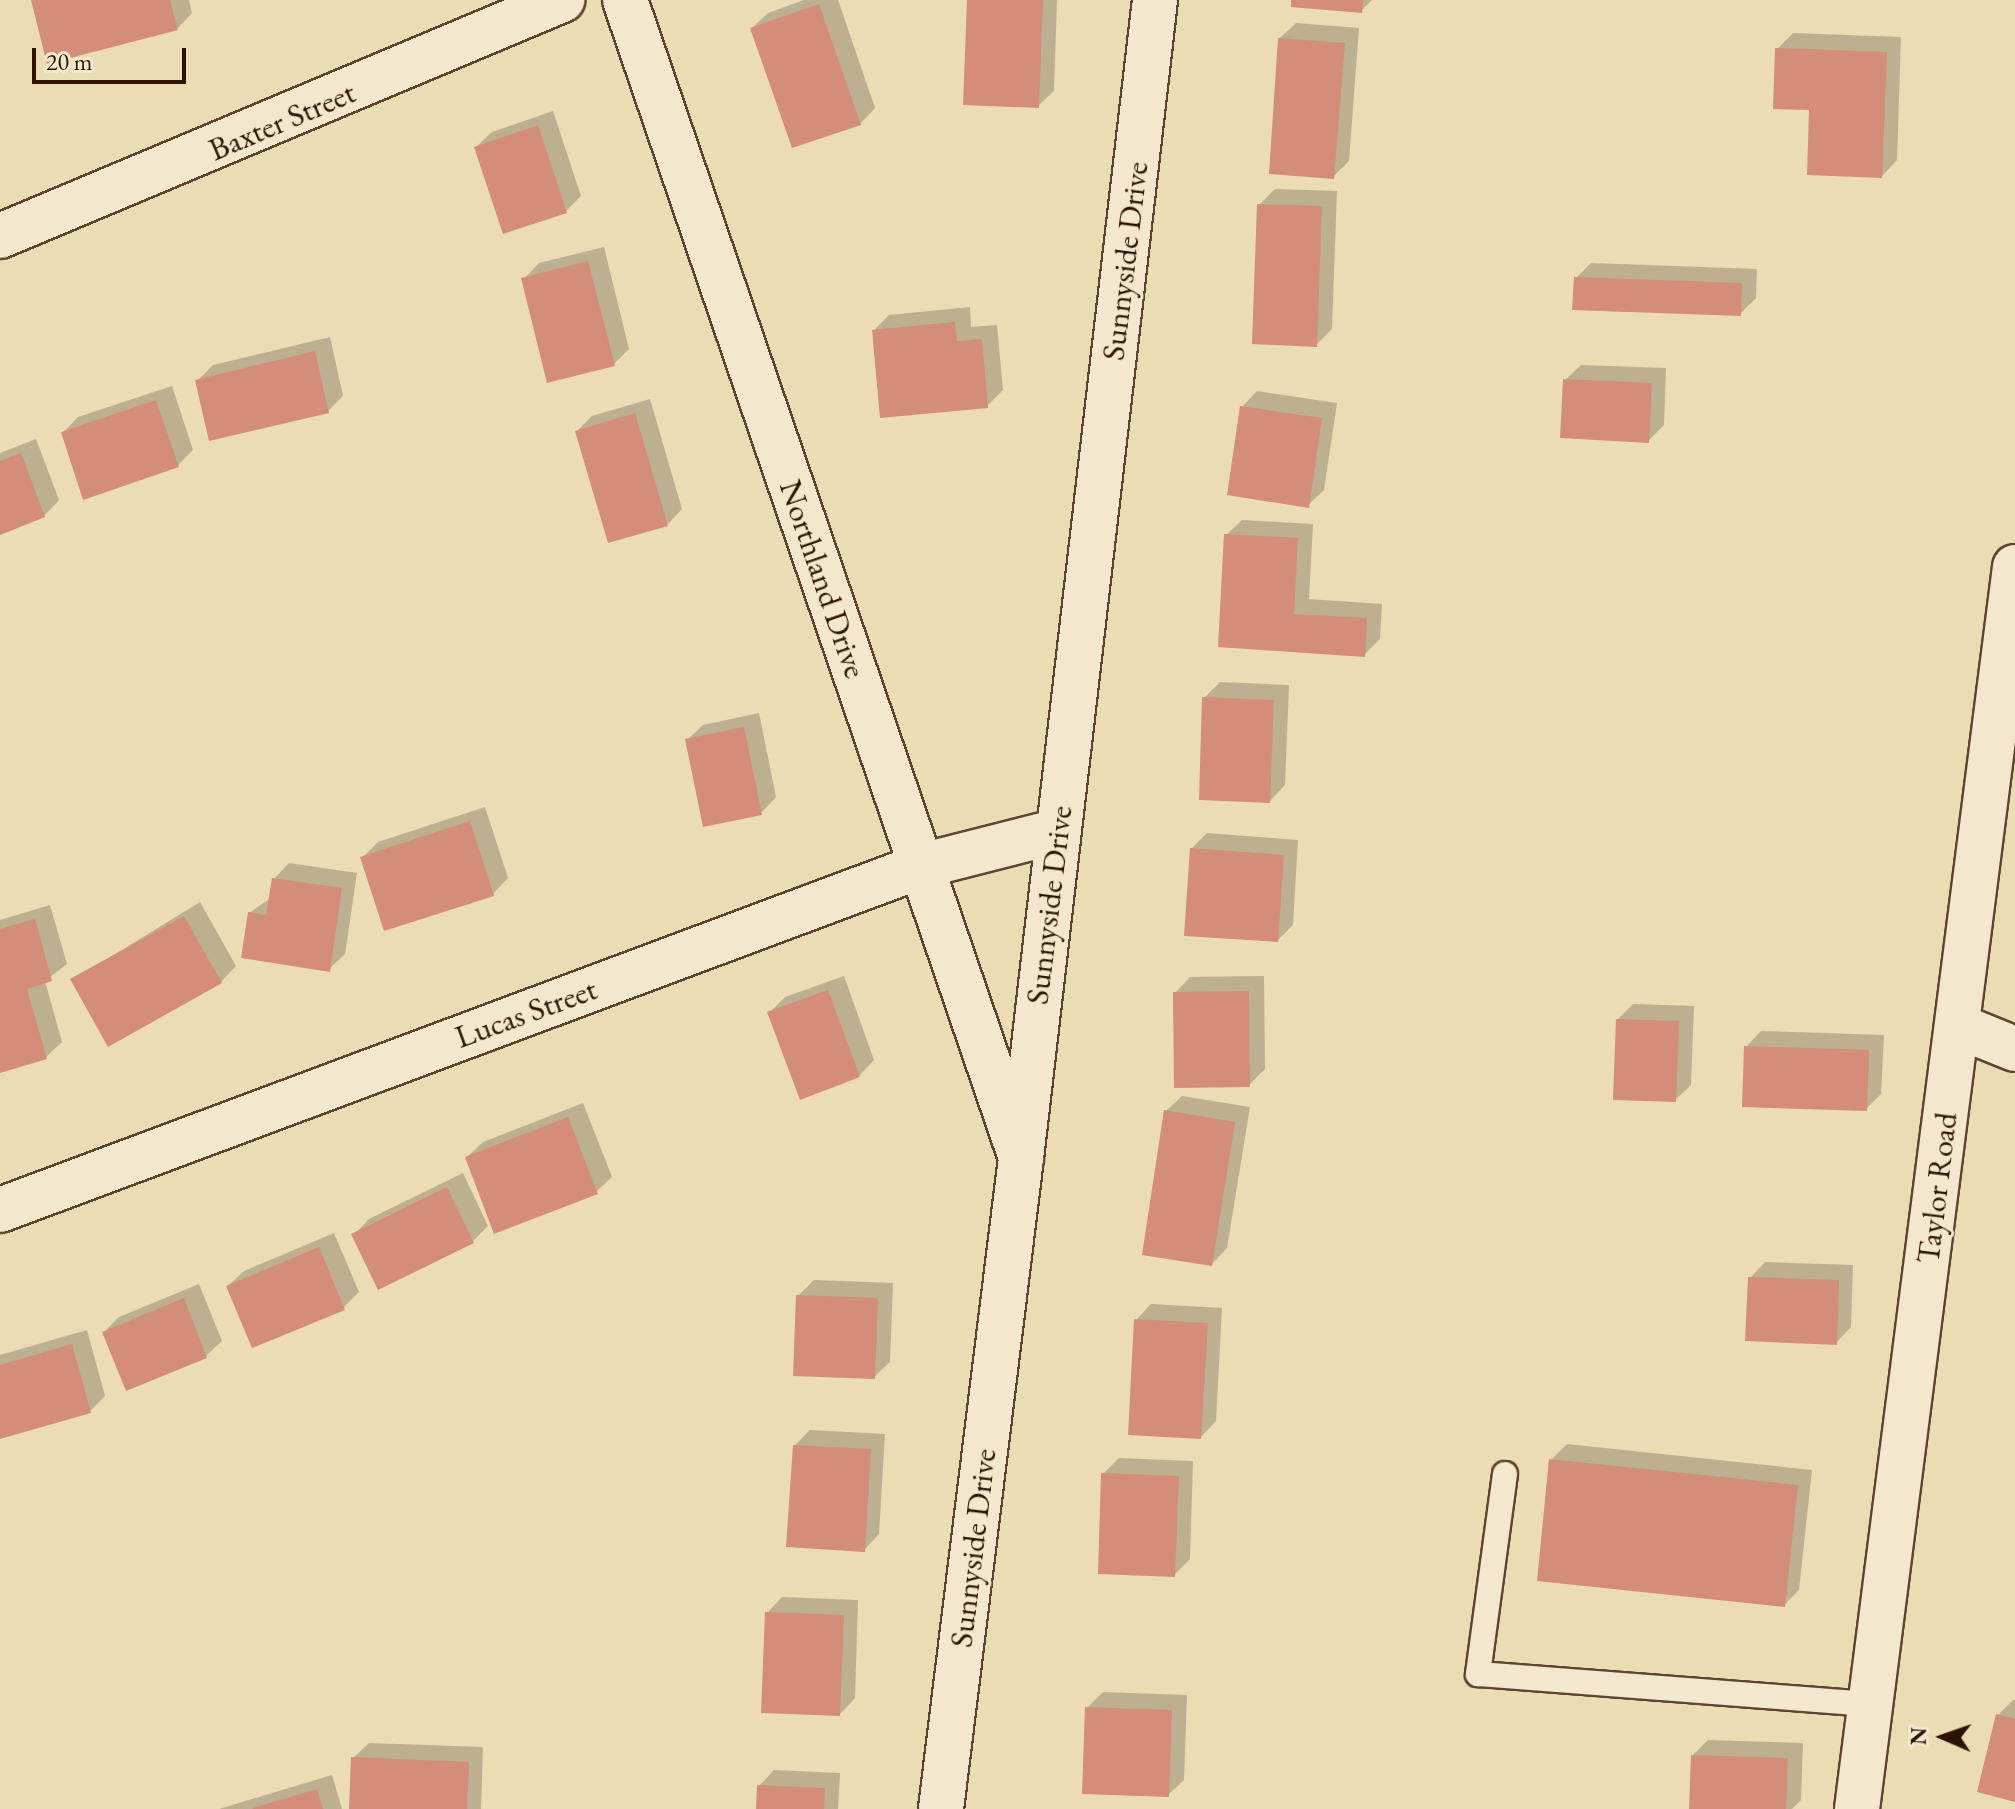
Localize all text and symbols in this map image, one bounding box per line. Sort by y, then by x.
scale bar [36,32,190,82]
text: 20 m [46,46,93,77]
street label: Baxter Street [203,73,361,169]
street label: Sunnyside Drive [1094,159,1156,363]
street label: Northland Drive [771,475,875,683]
street label: Sunnyside Drive [1018,803,1080,1007]
street label: Lucas Street [450,970,602,1056]
street label: Taylor Road [1909,1110,1965,1266]
street label: Sunnyside Drive [942,1446,1004,1650]
north arrow [1903,1697,1983,1777]
text: N [1904,1727,1933,1746]

